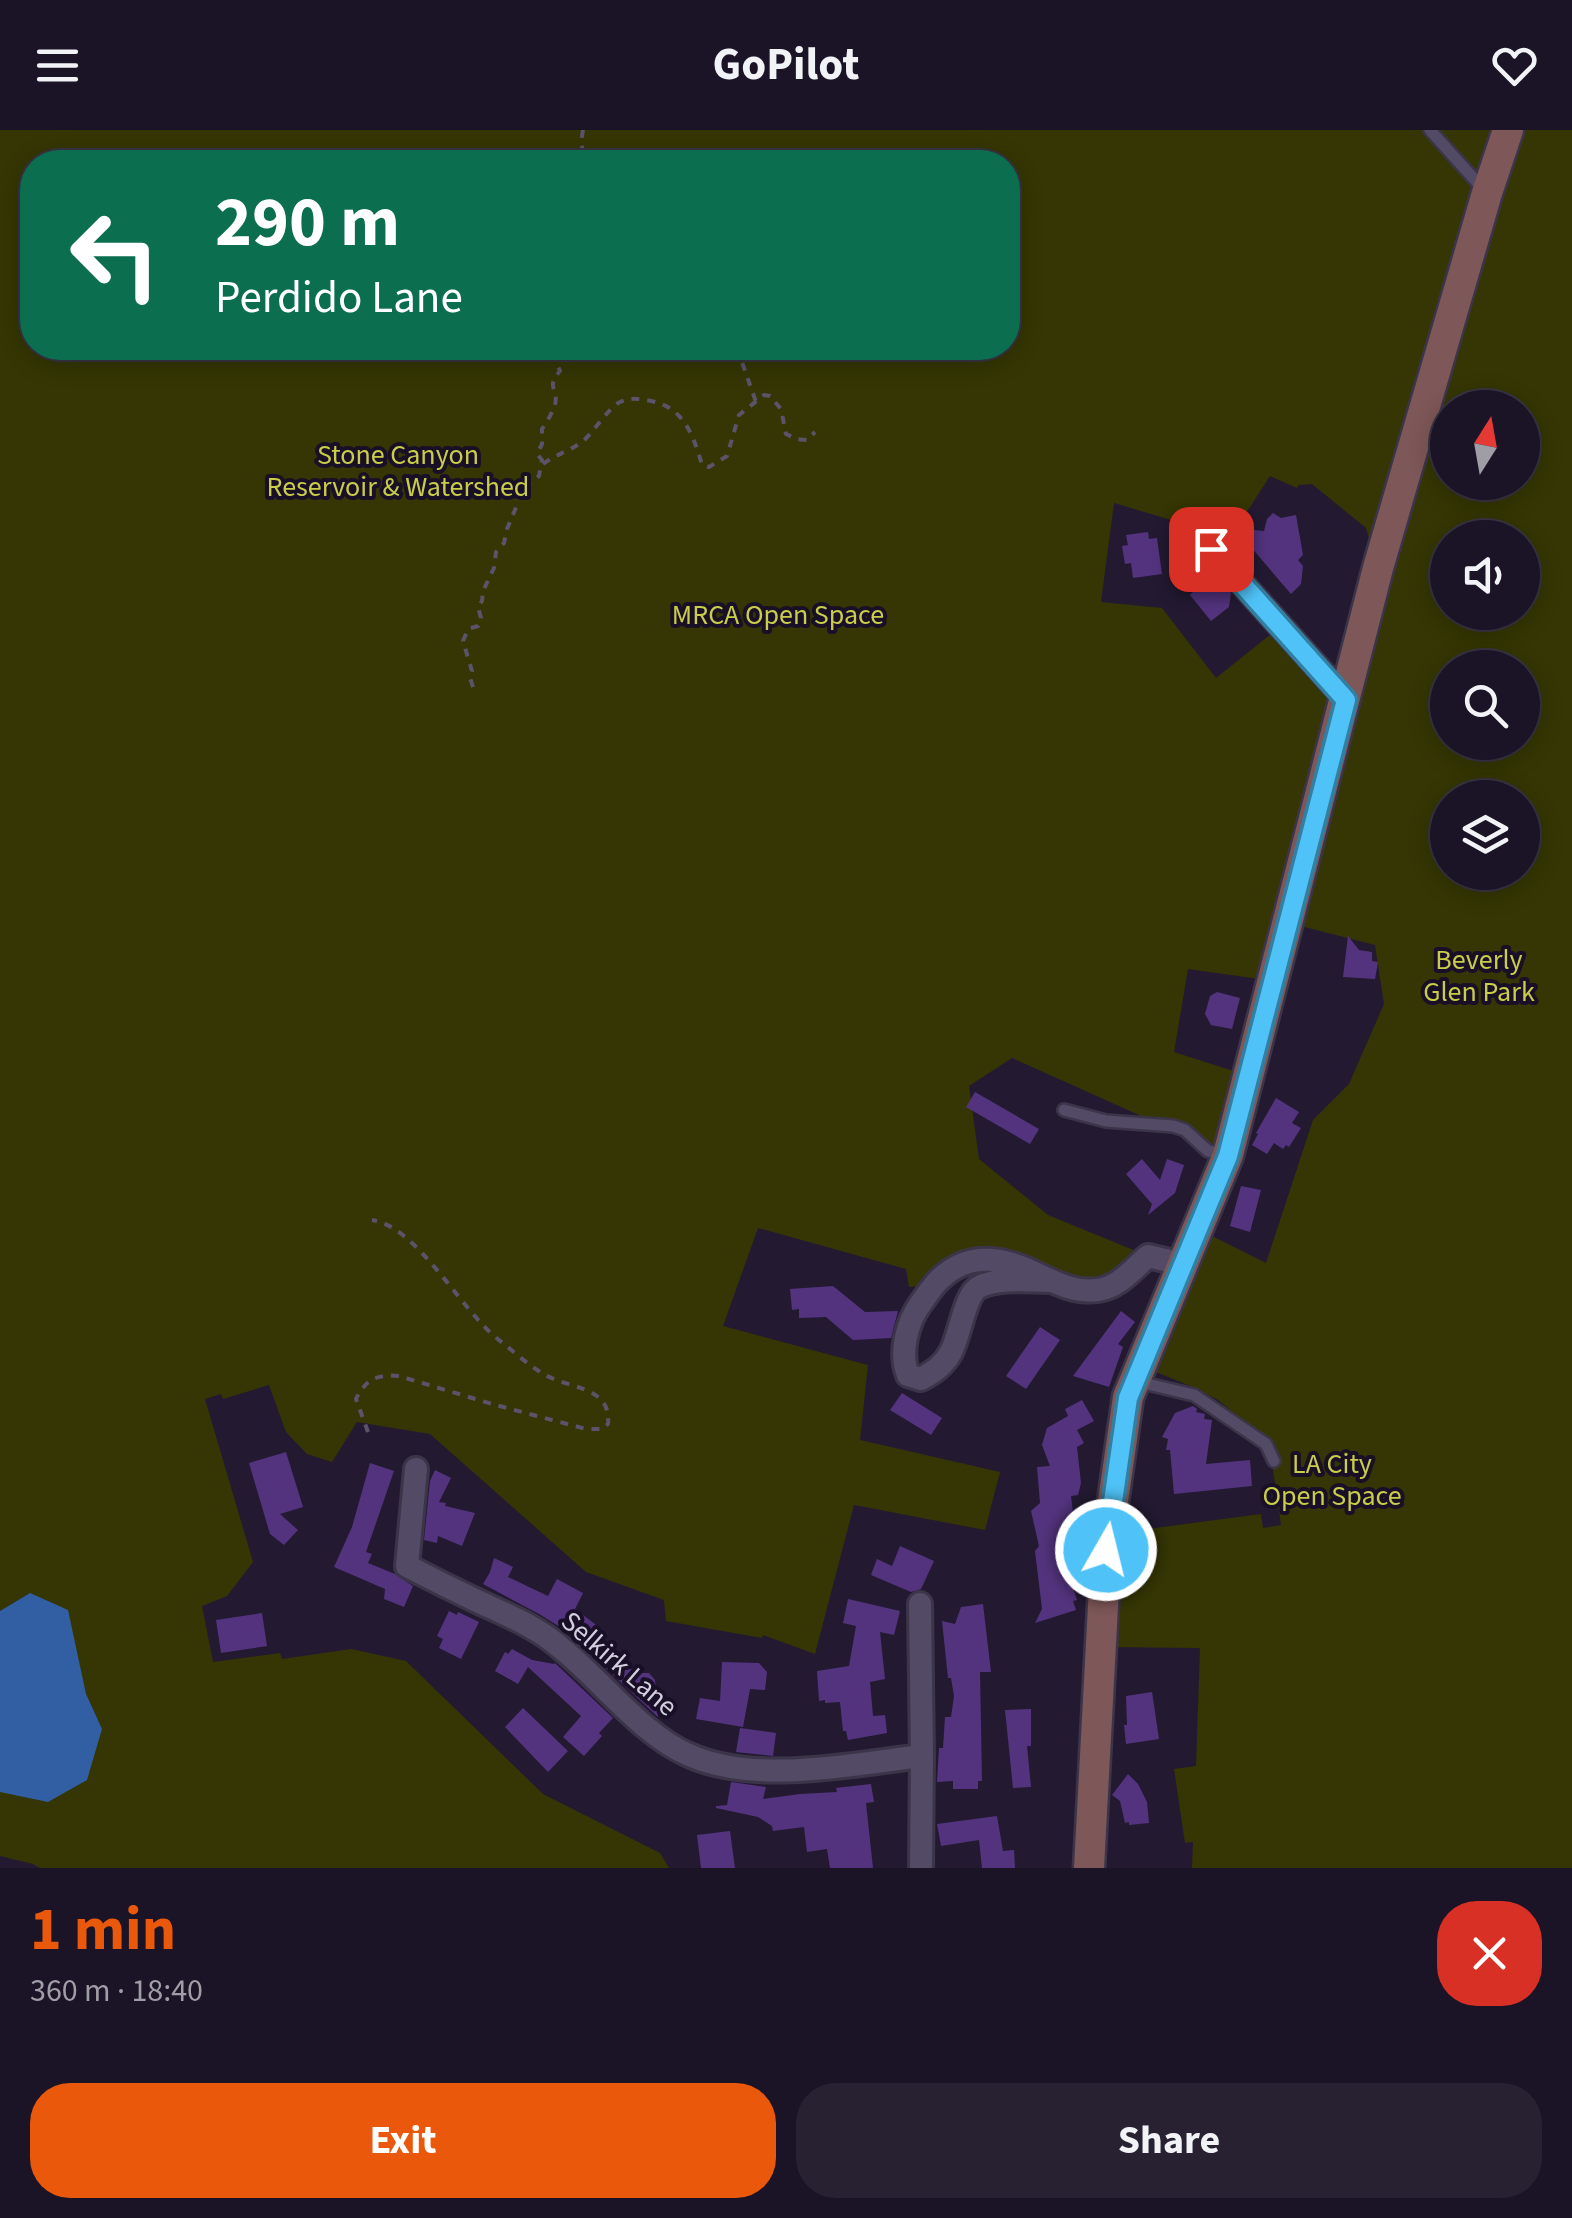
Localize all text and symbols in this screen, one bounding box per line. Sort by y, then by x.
text: GoPilot [713,33,859,97]
icon: menu [30,38,85,93]
icon: heart [1487,38,1542,93]
text: 290 m [215,173,400,273]
icon: left [50,190,180,320]
text: Perdido Lane [215,266,463,330]
north arrow [1430,390,1540,500]
map controls [1430,390,1540,890]
park label: Stone Canyon Reservoir & Watershed [267,435,529,507]
pin [1169,507,1254,592]
button: sound [1430,520,1540,630]
icon: arrive [1184,522,1239,577]
park label: MRCA Open Space [672,595,884,635]
button: search [1430,650,1540,760]
button: layers [1430,780,1540,890]
park label: Beverly Glen Park [1423,940,1535,1012]
park label: LA City Open Space [1262,1444,1402,1516]
position arrow [1054,1498,1158,1602]
street label: Selkirk Lane [552,1602,686,1726]
text: 1 min [30,1888,176,1973]
button: close [1437,1901,1542,2006]
text: 360 m · 18:40 [30,1968,203,2014]
button: Exit [30,2083,776,2198]
button: Share [796,2083,1542,2198]

